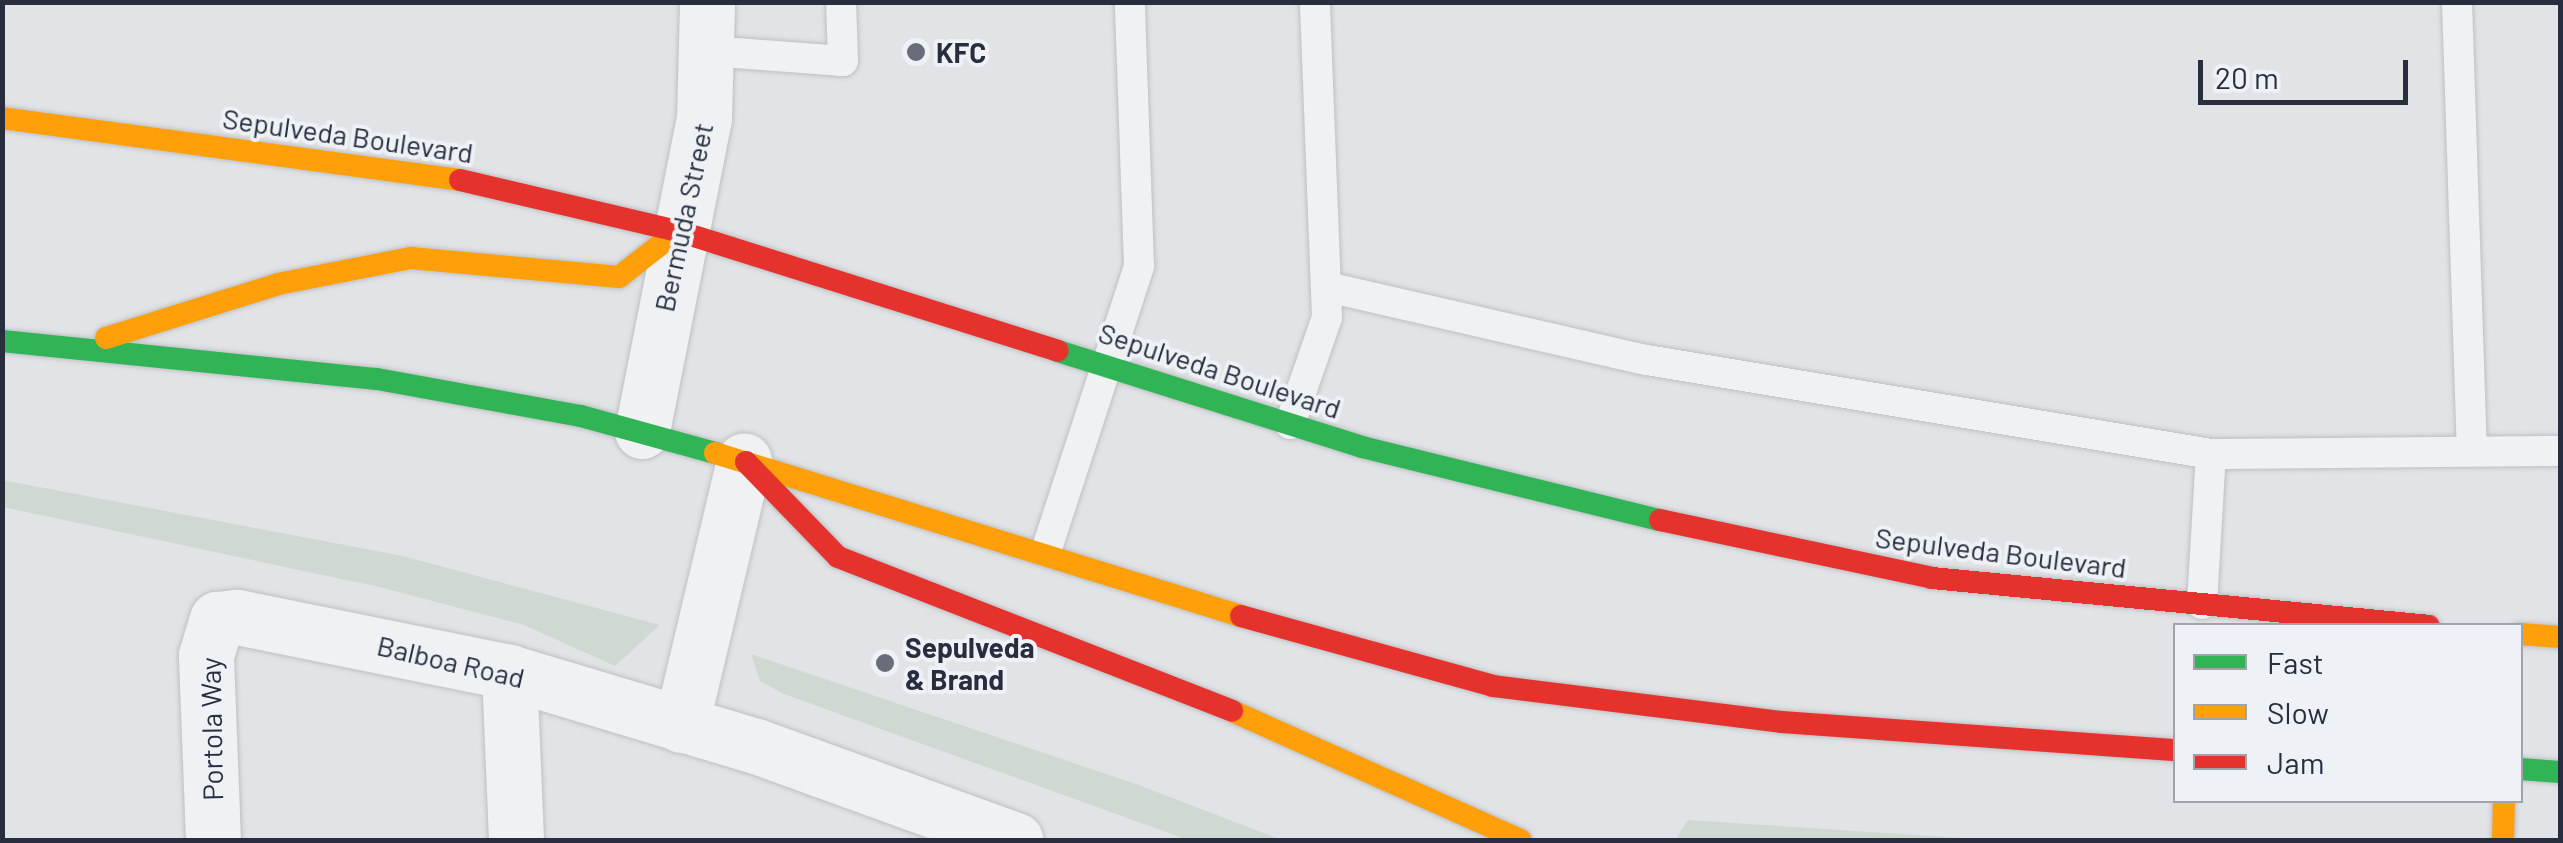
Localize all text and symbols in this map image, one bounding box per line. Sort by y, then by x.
place label: KFC [936,35,986,69]
scale bar [2203,40,2413,102]
marker: KFC [905,41,927,63]
text: 20 m [2215,59,2279,95]
street label: Sepulveda Boulevard [221,101,475,169]
street label: Bermuda Street [647,119,719,315]
street label: Sepulveda Boulevard [1095,315,1345,425]
street label: Sepulveda Boulevard [1874,520,2128,584]
legend [2173,623,2523,803]
street label: Balboa Road [374,628,528,694]
place label: Sepulveda & Brand [905,630,1034,696]
text: Fast [2267,644,2324,680]
marker: Sepulveda & Brand [874,652,896,674]
street label: Portola Way [193,657,229,801]
text: Slow [2267,694,2329,730]
text: Jam [2267,744,2324,780]

